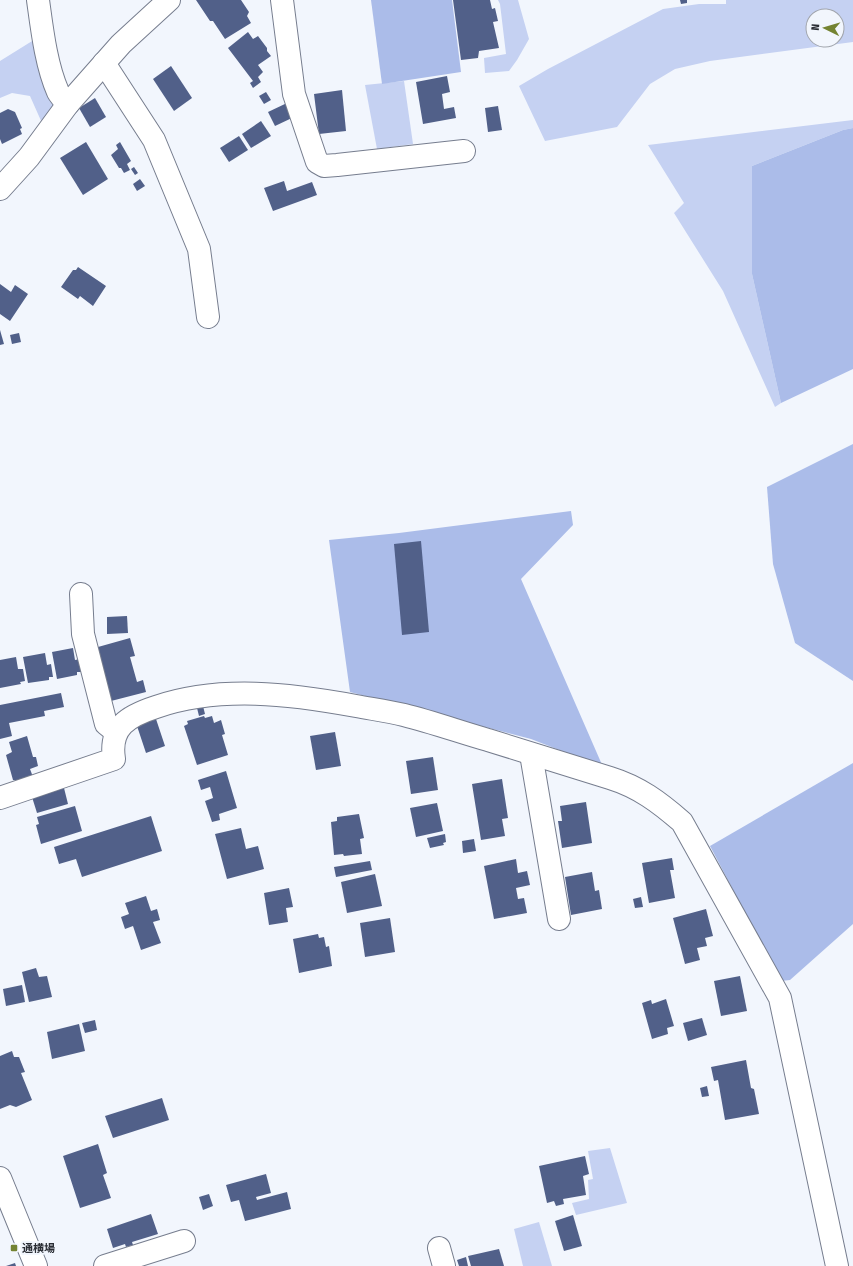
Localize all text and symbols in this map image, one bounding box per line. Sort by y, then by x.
north arrow [805,8,845,48]
text: N [809,23,822,31]
place label: 通横場 [22,1242,55,1255]
marker: 通横場 [9,1243,19,1253]

